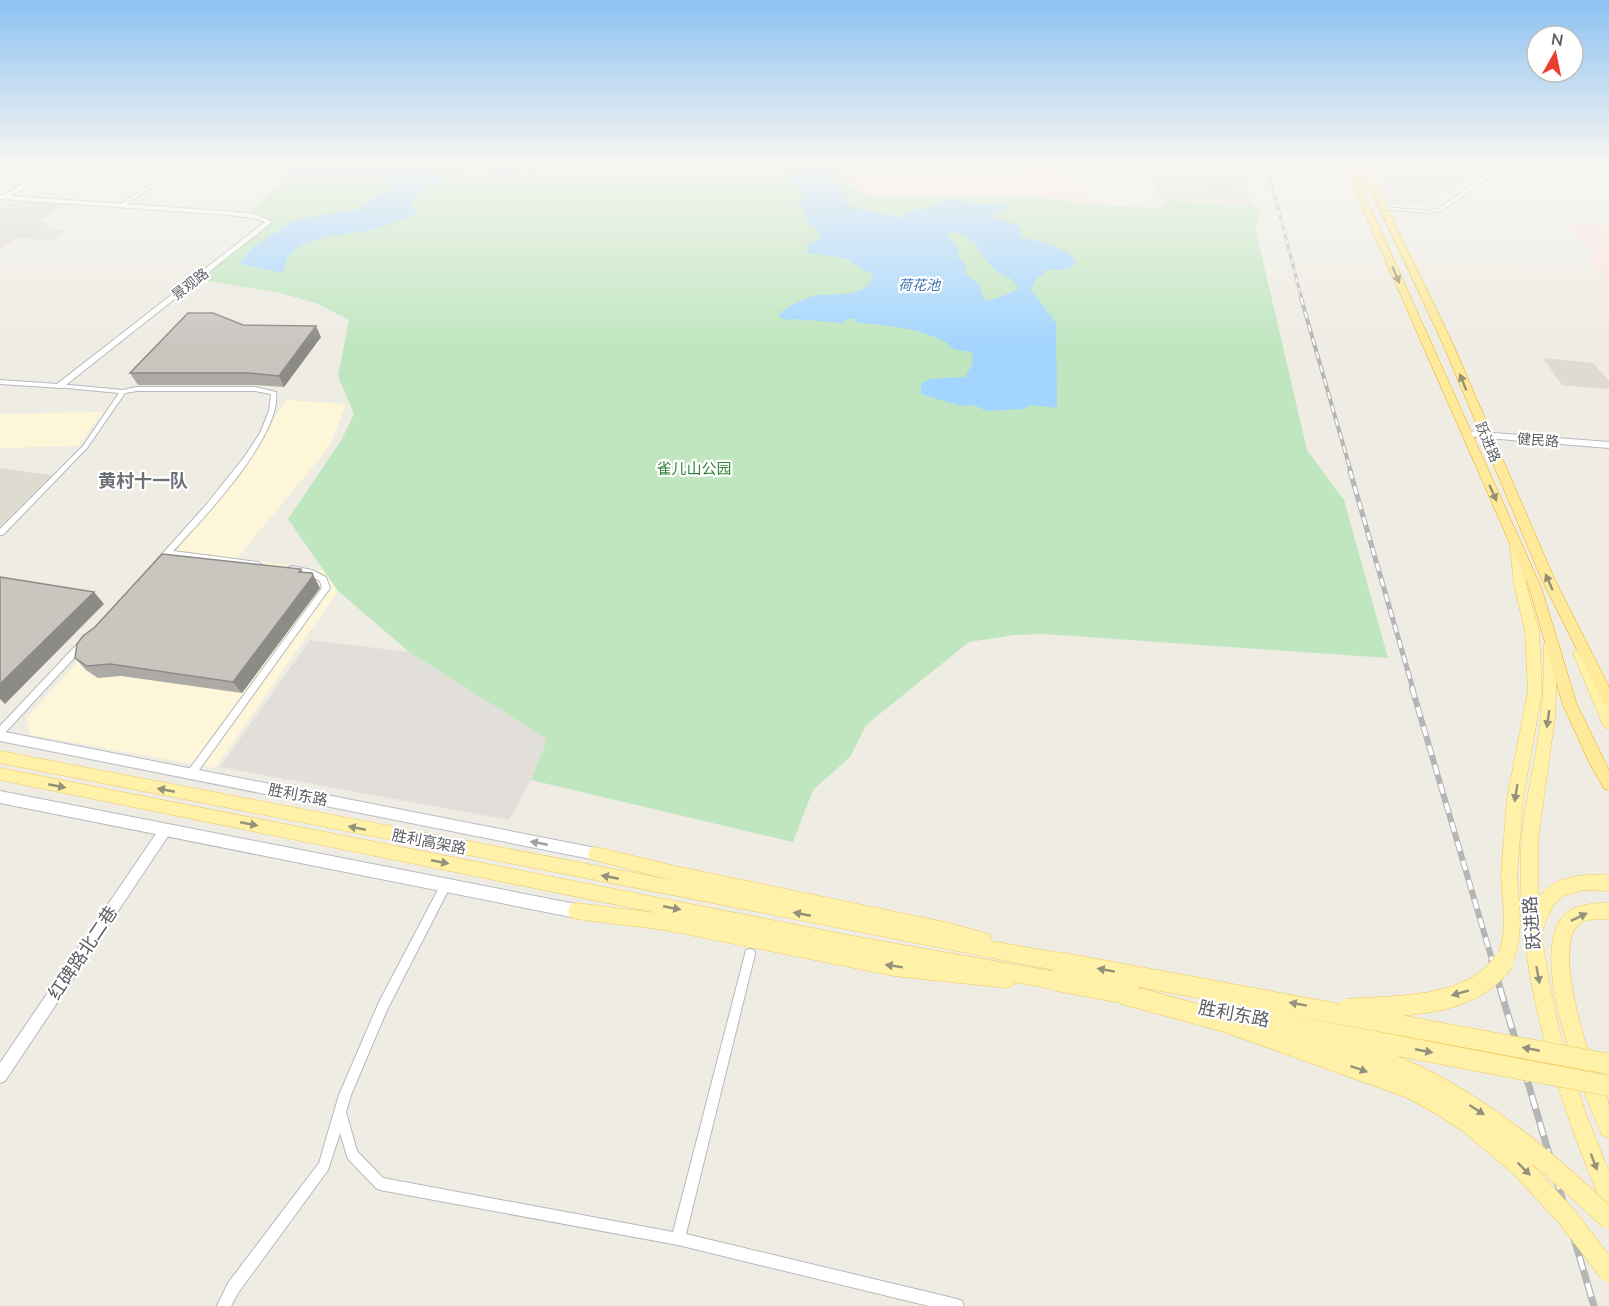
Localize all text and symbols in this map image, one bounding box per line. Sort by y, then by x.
north arrow [1525,24,1585,84]
text: N [1550,28,1565,52]
street label: 景观路 [168,264,213,305]
one-way arrow [1391,267,1401,285]
water label: 荷花池 [898,276,942,295]
one-way arrow [1458,372,1468,390]
street label: 跃进路 [1471,419,1504,465]
street label: 健民路 [1516,430,1560,451]
park label: 雀儿山公园 [656,459,732,479]
district label: 黄村十一队 [98,469,188,493]
one-way arrow [1489,484,1498,501]
one-way arrow [1545,574,1554,591]
one-way arrow [1543,710,1552,729]
street label: 胜利东路 [267,779,329,811]
one-way arrow [48,782,67,791]
one-way arrow [1511,784,1520,803]
one-way arrow [156,785,175,794]
one-way arrow [239,820,258,829]
one-way arrow [347,823,366,832]
street label: 胜利高架路 [390,825,468,859]
one-way arrow [530,837,548,847]
one-way arrow [431,858,450,867]
one-way arrow [601,872,620,881]
street label: 跃进路 [1518,895,1546,951]
street label: 红碑路北二巷 [43,902,123,1004]
one-way arrow [663,904,682,913]
one-way arrow [792,909,811,918]
one-way arrow [1571,912,1588,922]
one-way arrow [885,962,904,971]
one-way arrow [1097,965,1116,974]
one-way arrow [1534,966,1543,985]
one-way arrow [1451,989,1469,999]
street label: 胜利东路 [1196,995,1272,1033]
one-way arrow [1289,1000,1308,1009]
one-way arrow [1521,1044,1540,1053]
one-way arrow [1415,1046,1434,1055]
one-way arrow [1350,1065,1368,1075]
one-way arrow [1469,1104,1485,1115]
one-way arrow [1590,1153,1600,1171]
one-way arrow [1517,1161,1531,1175]

